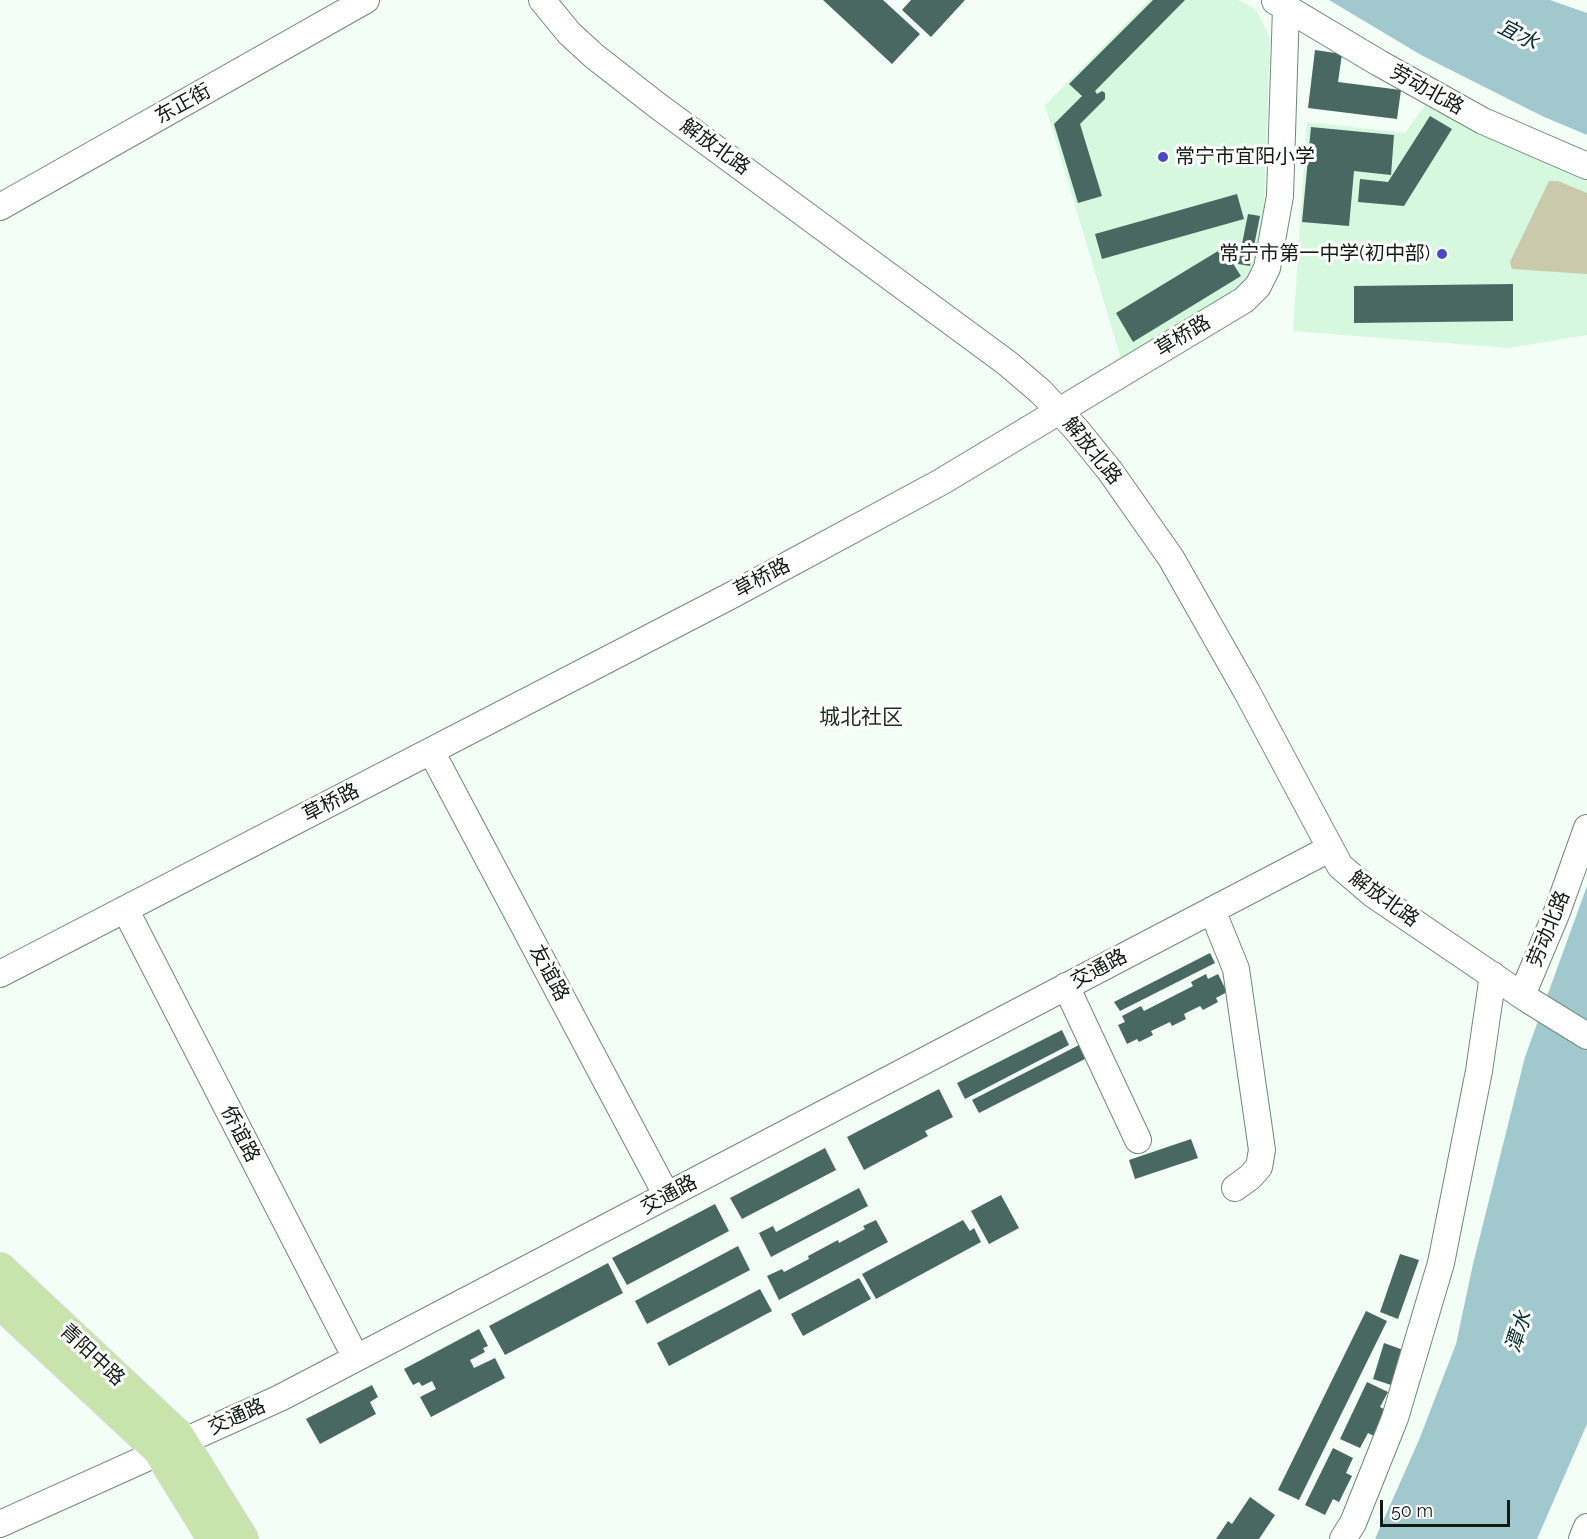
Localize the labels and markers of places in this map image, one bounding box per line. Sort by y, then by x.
place label: 常宁市宜阳小学 [1175,145,1315,169]
marker: 常宁市宜阳小学 [1156,150,1170,164]
place label: 常宁市第一中学(初中部) [1219,242,1430,266]
marker: 常宁市第一中学(初中部) [1435,247,1449,261]

